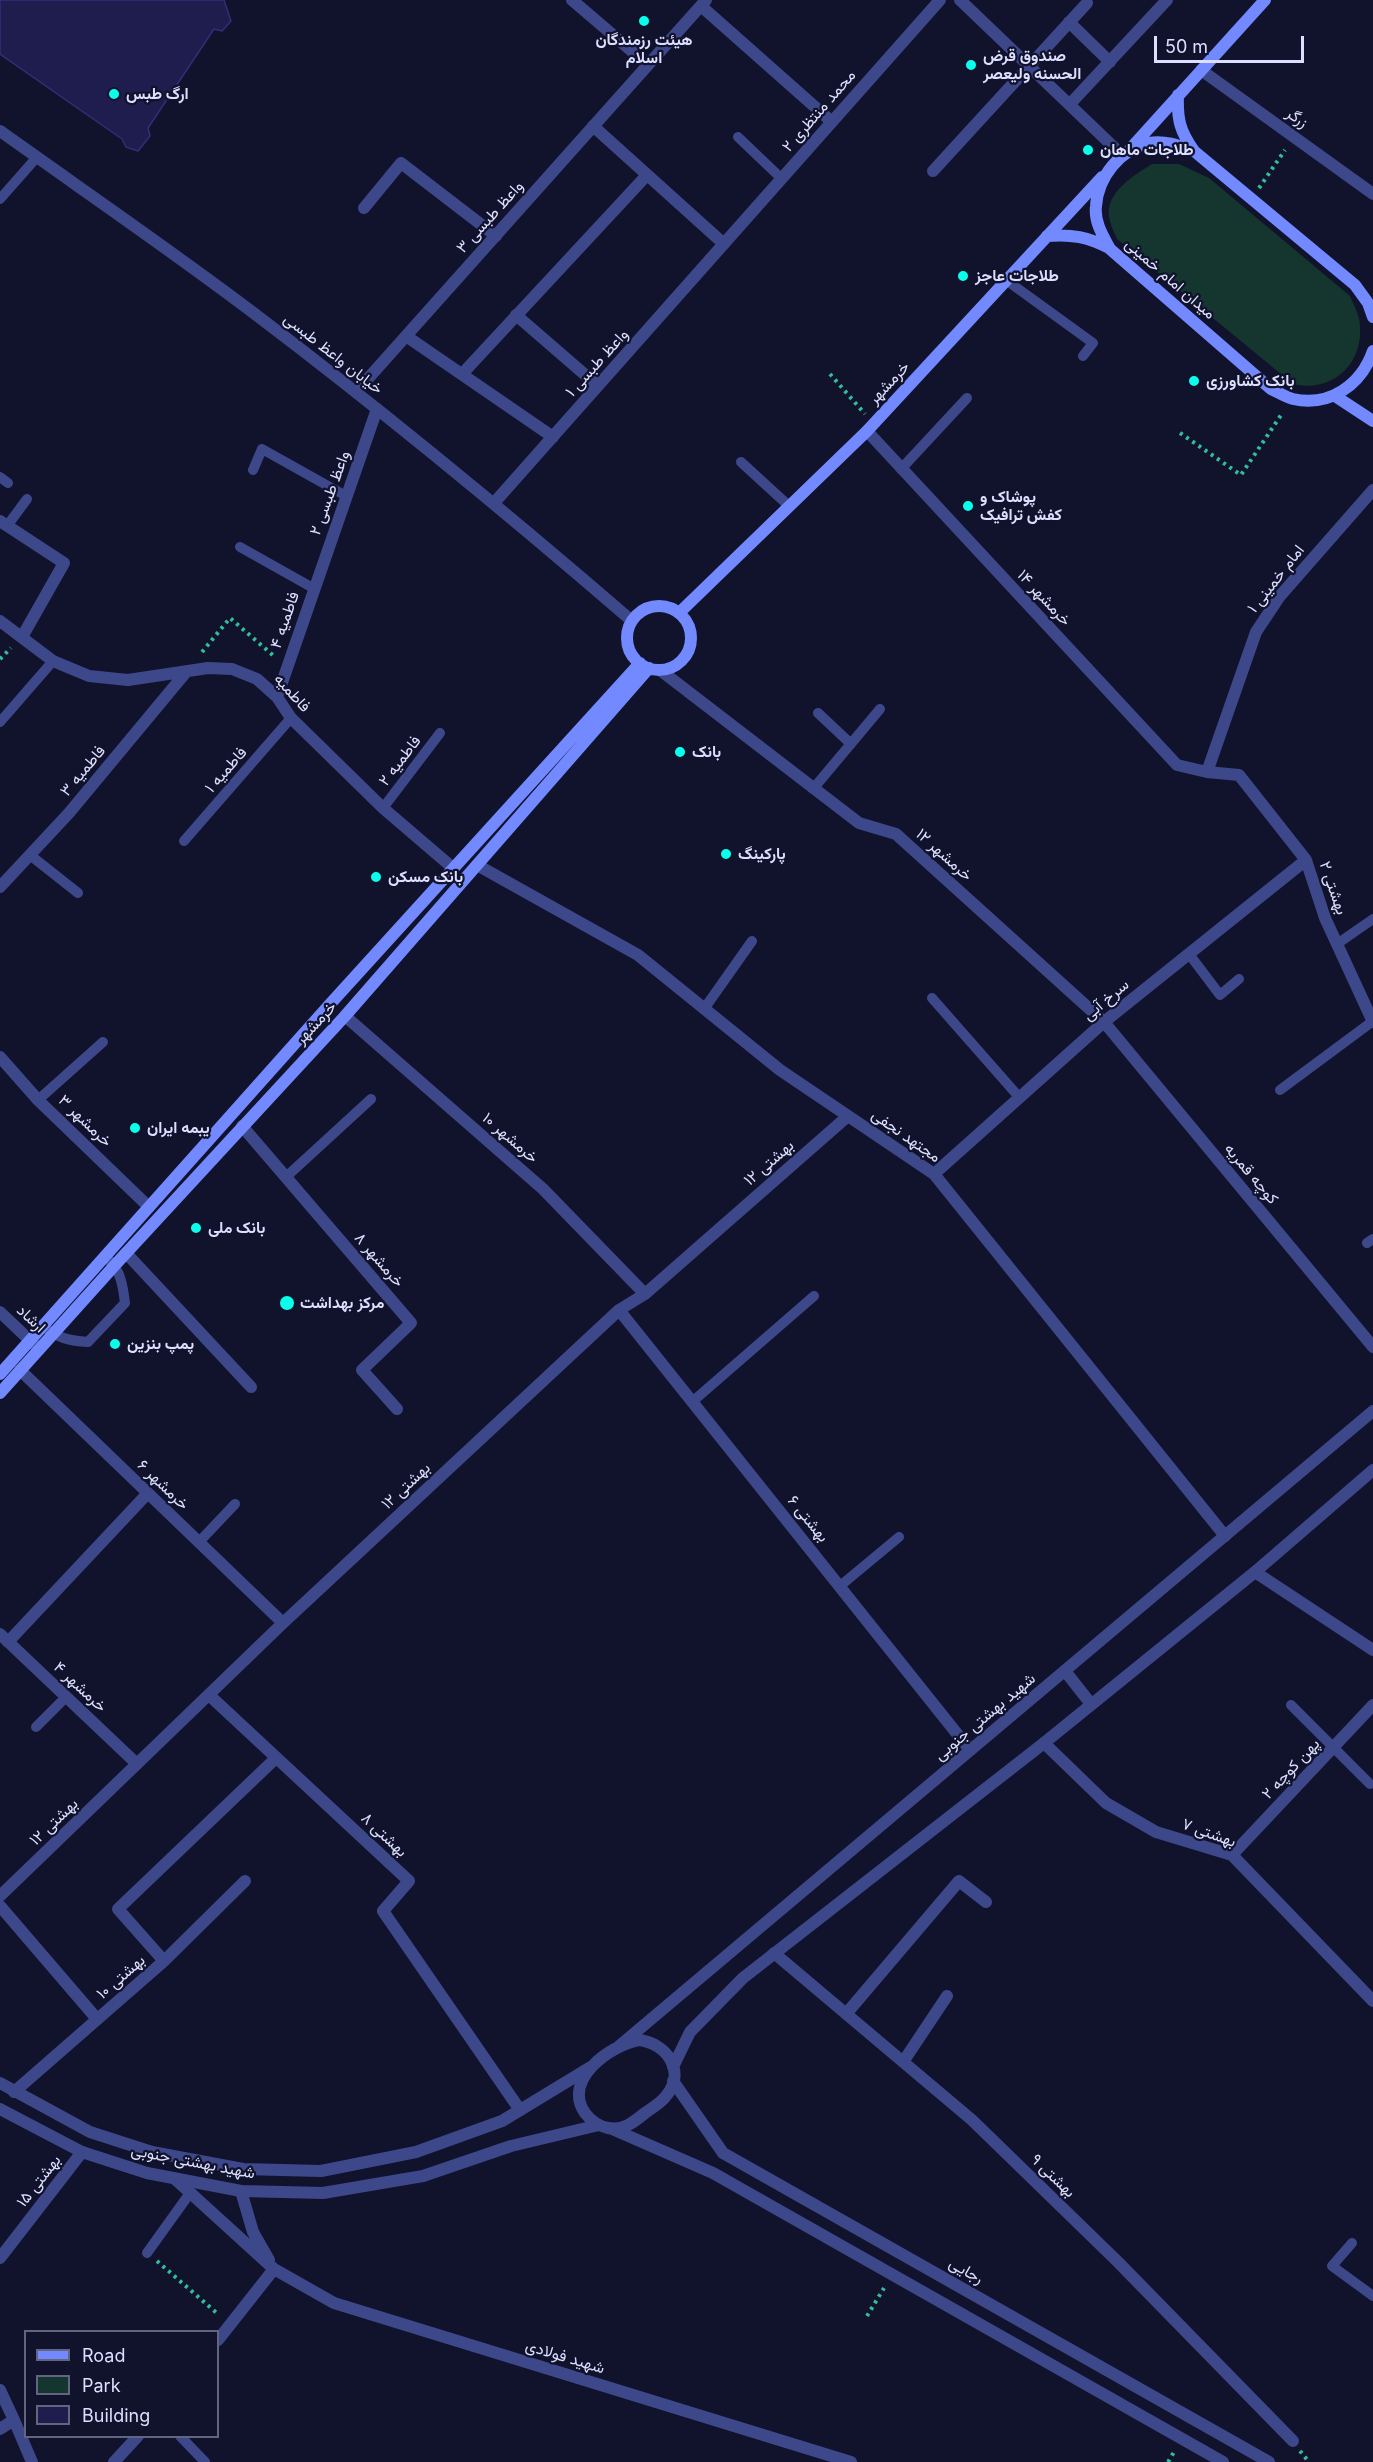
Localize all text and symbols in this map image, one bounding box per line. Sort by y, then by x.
marker: هیئت رزمندگان اسلام [637,14,651,28]
scale bar [1157,24,1307,62]
place label: هیئت رزمندگان اسلام [595,30,693,68]
text: 50 m [1165,36,1208,57]
place label: صندوق قرض الحسنه ولیعصر [983,46,1081,84]
marker: صندوق قرض الحسنه ولیعصر [964,58,978,72]
street label: محمد منتظری ۲ [778,66,860,156]
place label: ارگ طبس [126,84,189,104]
marker: ارگ طبس [107,87,121,101]
street label: زرگر [1282,104,1312,132]
place label: طلاجات ماهان [1100,140,1194,160]
marker: طلاجات ماهان [1081,143,1095,157]
street label: واعظ طبسی ۳ [452,177,528,257]
street label: میدان امام خمینی [1121,234,1219,324]
place label: طلاجات عاجز [975,266,1059,286]
marker: طلاجات عاجز [956,269,970,283]
street label: خیابان واعظ طبسی [280,309,386,399]
street label: واعظ طبسی ۱ [561,325,633,401]
street label: خرمشهر [864,357,914,409]
place label: بانک کشاورزی [1206,371,1295,391]
marker: بانک کشاورزی [1187,374,1201,388]
street label: واعظ طبسی ۲ [306,448,354,538]
place label: پوشاک و کفش ترافیک [980,487,1062,525]
marker: پوشاک و کفش ترافیک [961,499,975,513]
street label: امام خمینی ۱ [1243,541,1309,617]
street label: خرمشهر ۱۴ [1013,566,1075,630]
street label: فاطمیه ۴ [266,589,304,651]
street label: فاطمیه [270,670,314,716]
street label: فاطمیه ۲ [375,732,425,790]
street label: فاطمیه ۳ [56,742,110,800]
place label: بانک [692,742,721,762]
street label: فاطمیه ۱ [201,743,251,797]
marker: بانک [673,745,687,759]
street label: خرمشهر ۱۲ [912,825,976,885]
place label: پارکینگ [738,844,786,864]
marker: پارکینگ [719,847,733,861]
street label: بهشتی ۲ [1315,859,1351,917]
place label: بانک مسکن [388,867,463,887]
marker: بانک مسکن [369,870,383,884]
street label: سرخ آبی [1079,975,1133,1025]
street label: خرمشهر [291,997,341,1049]
street label: خرمشهر ۳ [54,1091,116,1151]
street label: مجتهد نجفی [868,1105,944,1167]
street label: خرمشهر ۱۰ [478,1109,542,1167]
place label: یبمه ایران [147,1118,210,1138]
marker: یبمه ایران [128,1121,142,1135]
street label: بهشتی ۱۲ [740,1136,798,1190]
street label: کوچه قمریه [1220,1140,1282,1208]
place label: بانک ملی [208,1218,265,1238]
marker: بانک ملی [189,1221,203,1235]
street label: خرمشهر ۸ [350,1229,408,1291]
place label: مرکز بهداشت [300,1293,384,1313]
marker: مرکز بهداشت [278,1294,296,1312]
street label: ارشاد [13,1301,49,1337]
place label: پمپ بنزین [127,1334,194,1354]
marker: پمپ بنزین [108,1337,122,1351]
street label: خرمشهر ۶ [133,1456,193,1514]
street label: بهشتی ۱۲ [378,1459,434,1513]
street label: بهشتی ۶ [783,1492,833,1546]
street label: خرمشهر ۴ [50,1658,110,1716]
street label: شهید بهشتی جنوبی [931,1669,1039,1765]
street label: پهن کوچه ۲ [1258,1735,1324,1803]
street label: بهشتی ۱۲ [26,1794,82,1850]
street label: بهشتی ۸ [357,1809,411,1861]
street label: بهشتی ۷ [1179,1814,1239,1852]
street label: بهشتی ۱۰ [93,1951,149,2003]
street label: شهید بهشتی جنوبی [129,2141,257,2183]
street label: بهشتی ۹ [1027,2150,1079,2202]
street label: بهشتی ۱۵ [13,2151,65,2211]
street label: رجایی [945,2254,987,2288]
legend [24,2330,219,2438]
street label: شهید فولادی [523,2336,607,2378]
text: Road [82,2345,125,2366]
text: Park [82,2375,121,2396]
text: Building [82,2405,150,2426]

